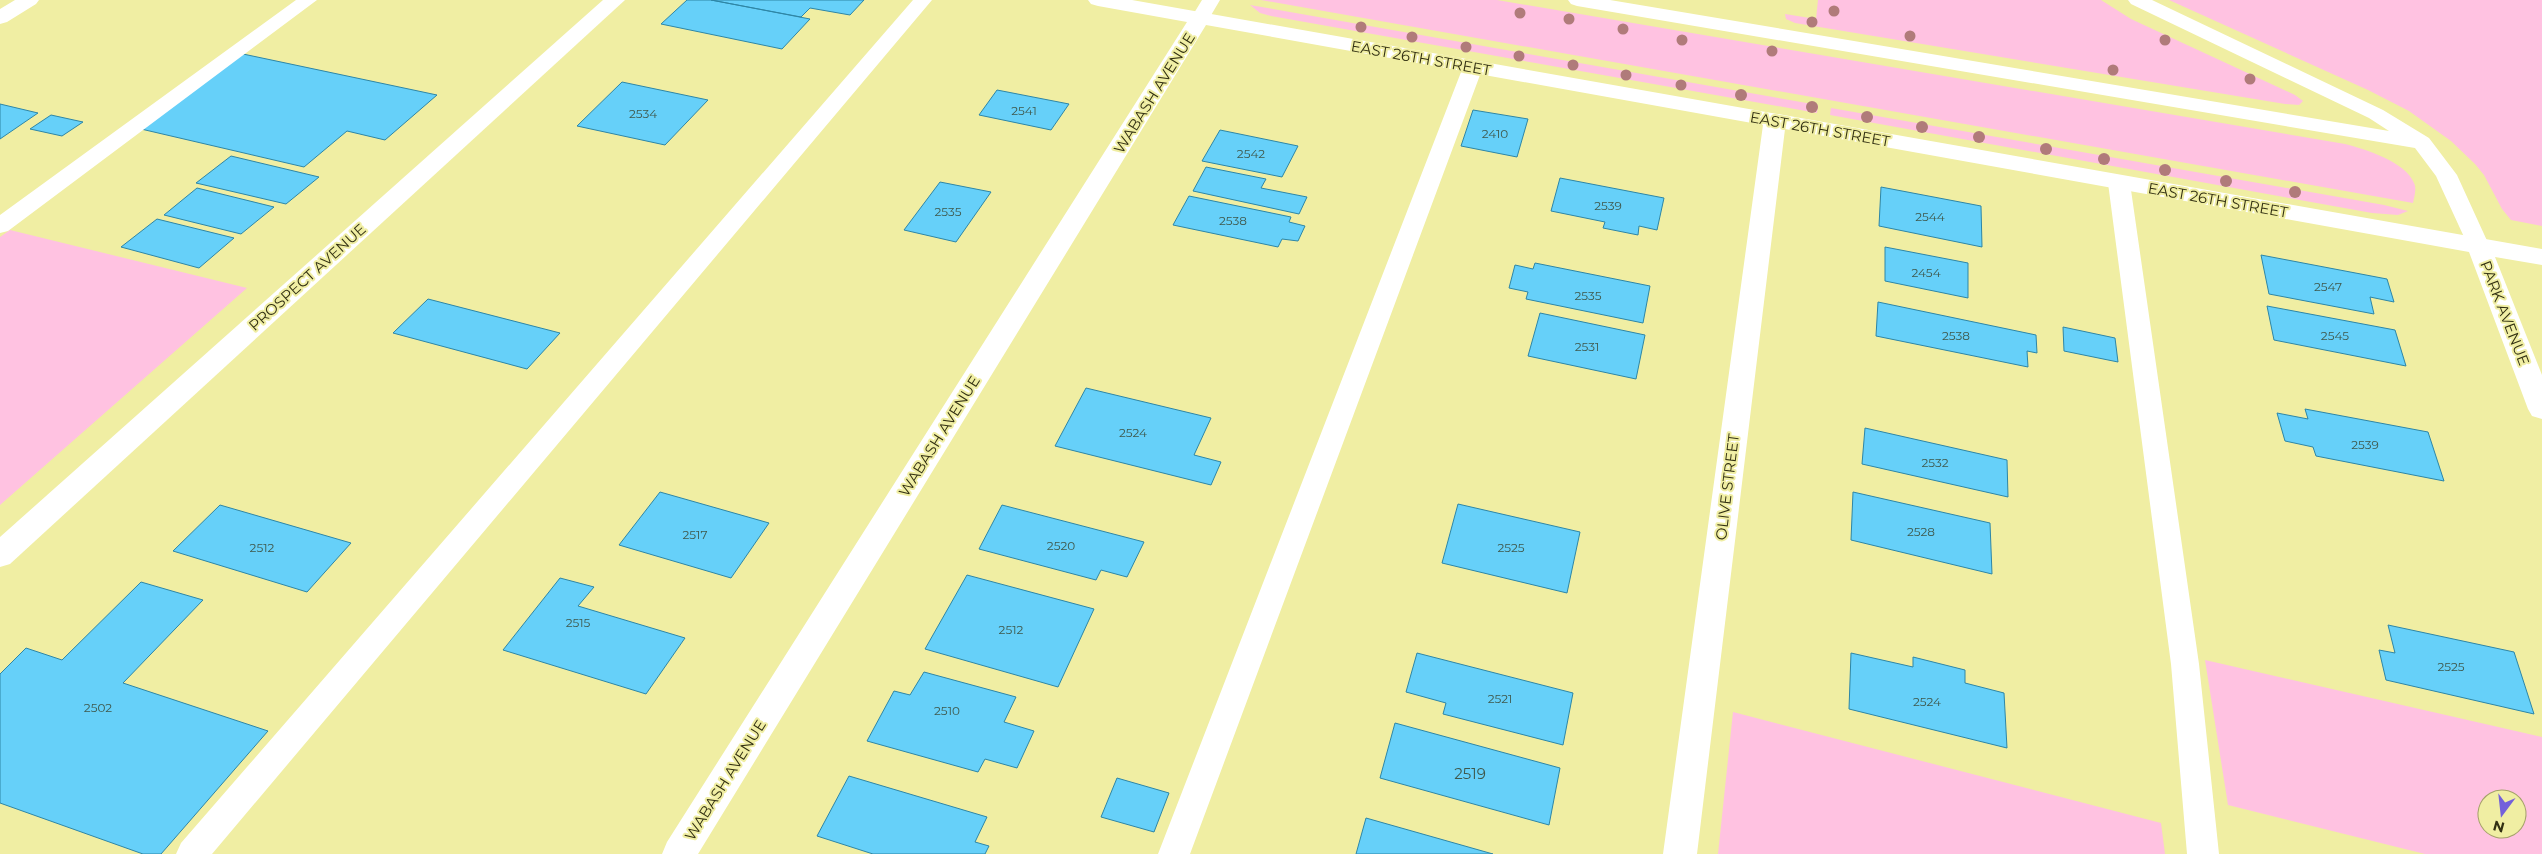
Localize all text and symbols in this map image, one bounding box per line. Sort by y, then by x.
street label: WABASH AVENUE [1109,29,1199,157]
street label: EAST 26TH STREET [1350,36,1493,80]
house number: 2541 [1011,103,1037,118]
house number: 2534 [629,106,657,121]
street label: EAST 26TH STREET [1749,107,1892,151]
house number: 2410 [1482,126,1508,141]
house number: 2542 [1237,146,1265,161]
street label: EAST 26TH STREET [2147,178,2290,222]
house number: 2539 [1594,198,1622,213]
house number: 2535 [935,204,962,219]
house number: 2544 [1915,209,1945,224]
house number: 2538 [1219,213,1247,228]
street label: PROSPECT AVENUE [244,219,370,335]
street label: PARK AVENUE [2476,258,2534,368]
house number: 2454 [1911,265,1941,280]
house number: 2547 [2314,279,2342,294]
house number: 2535 [1575,288,1602,303]
house number: 2538 [1942,328,1970,343]
house number: 2545 [2321,328,2349,343]
house number: 2531 [1575,339,1599,354]
street label: WABASH AVENUE [894,372,984,500]
house number: 2524 [1119,425,1147,440]
street label: OLIVE STREET [1711,432,1743,541]
house number: 2539 [2351,437,2379,452]
house number: 2532 [1921,455,1949,470]
house number: 2528 [1907,524,1935,539]
house number: 2517 [682,527,708,542]
house number: 2520 [1047,538,1075,553]
house number: 2512 [250,540,275,555]
house number: 2525 [1497,540,1525,555]
house number: 2515 [566,615,591,630]
house number: 2512 [999,622,1024,637]
house number: 2525 [2437,659,2465,674]
house number: 2521 [1488,691,1512,706]
house number: 2524 [1913,694,1941,709]
house number: 2502 [84,700,112,715]
house number: 2510 [934,703,960,718]
street label: WABASH AVENUE [680,716,770,844]
house number: 2519 [1454,764,1486,783]
north arrow [2477,789,2527,839]
text: N [2491,816,2506,837]

